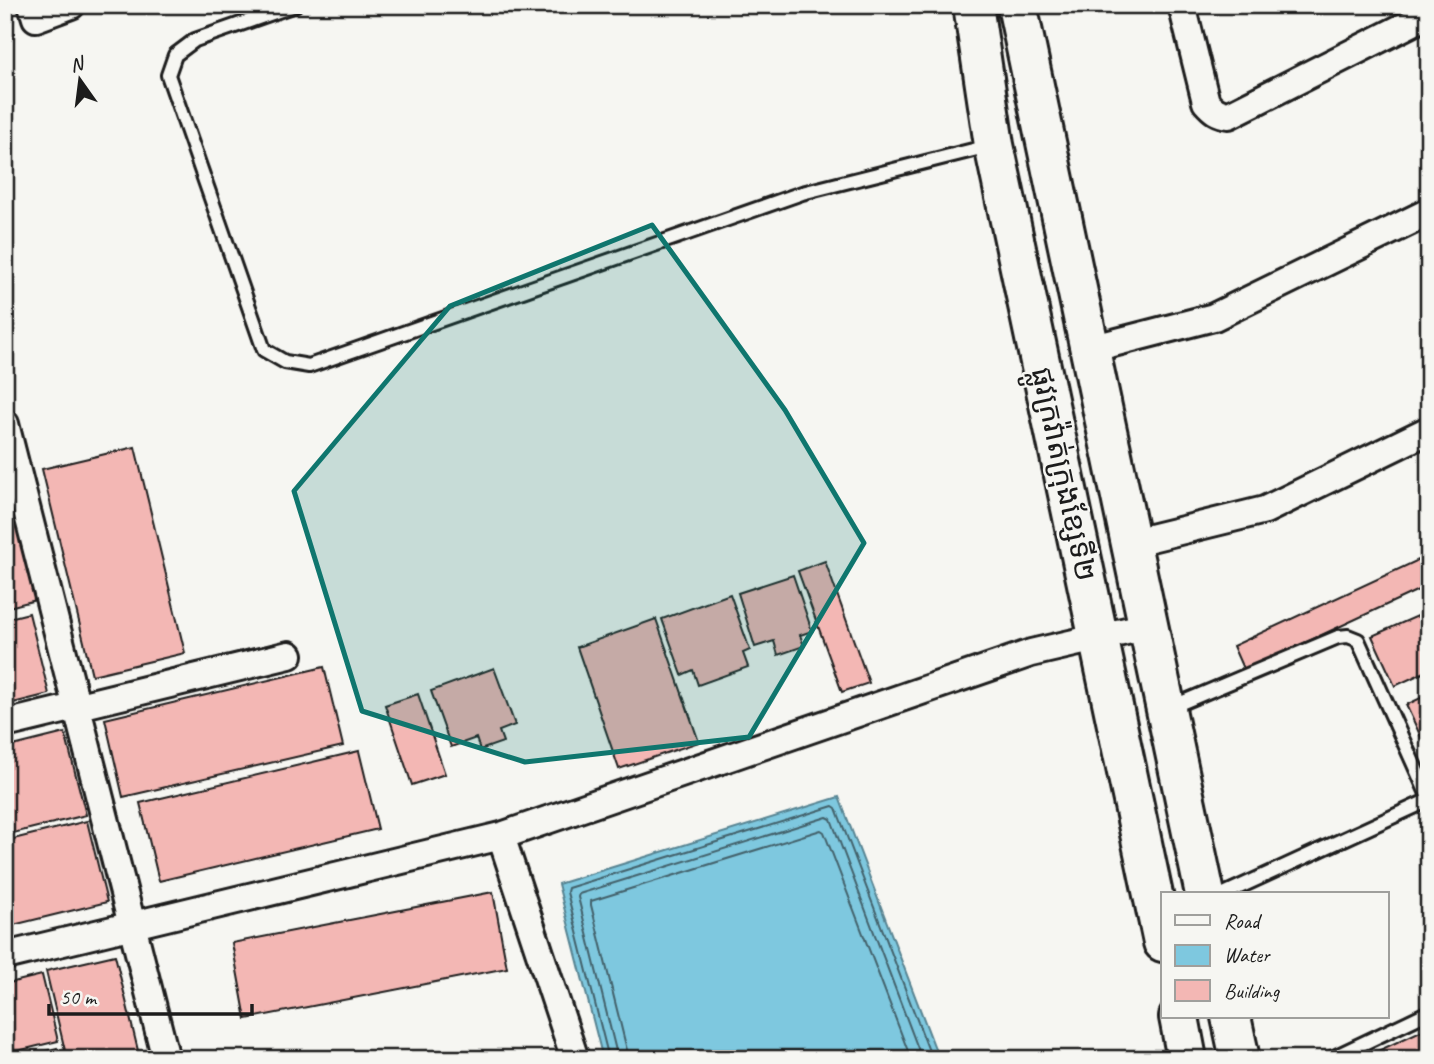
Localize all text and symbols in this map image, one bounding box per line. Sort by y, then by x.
north arrow [46,46,116,116]
text: N [68,51,88,78]
street label: ផ្លូវក្រវ៉ាត់ក្រុងខ្សែទី២ [1016,363,1105,586]
legend [1161,892,1388,1018]
text: Road [1224,908,1263,934]
text: Water [1224,942,1271,968]
scale bar [49,973,252,1017]
text: Building [1224,978,1281,1004]
text: 50 m [60,984,98,1010]

